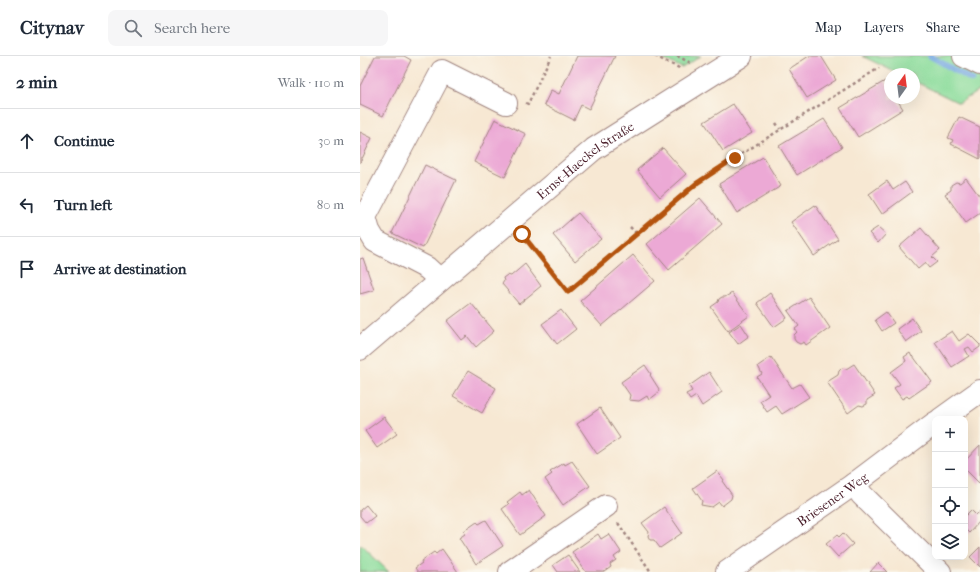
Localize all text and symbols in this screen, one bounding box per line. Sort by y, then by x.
search box [108,10,388,46]
text: Citynav [20,17,84,39]
icon: search [122,17,144,39]
text: Search here [154,19,230,37]
text: Map [815,19,842,36]
text: Layers [864,19,904,36]
text: Share [926,19,960,36]
north arrow [884,68,920,104]
text: 2 min [16,72,57,92]
text: Walk · 110 m [278,75,344,90]
street label: Ernst-Haeckel-Straße [534,118,637,203]
icon: ahead [16,130,38,152]
text: Continue [54,132,114,150]
text: 30 m [318,133,344,148]
route end [726,149,744,167]
icon: left [16,194,38,216]
text: Turn left [54,196,112,214]
text: 80 m [317,197,344,212]
route start [513,225,531,243]
icon: arrive [16,258,38,280]
text: Arrive at destination [54,260,186,278]
map controls [932,416,968,560]
button: + [932,416,968,452]
button: − [932,452,968,488]
street label: Briesener Weg [794,469,872,529]
button: locate [932,488,968,524]
button: layers [932,524,968,560]

